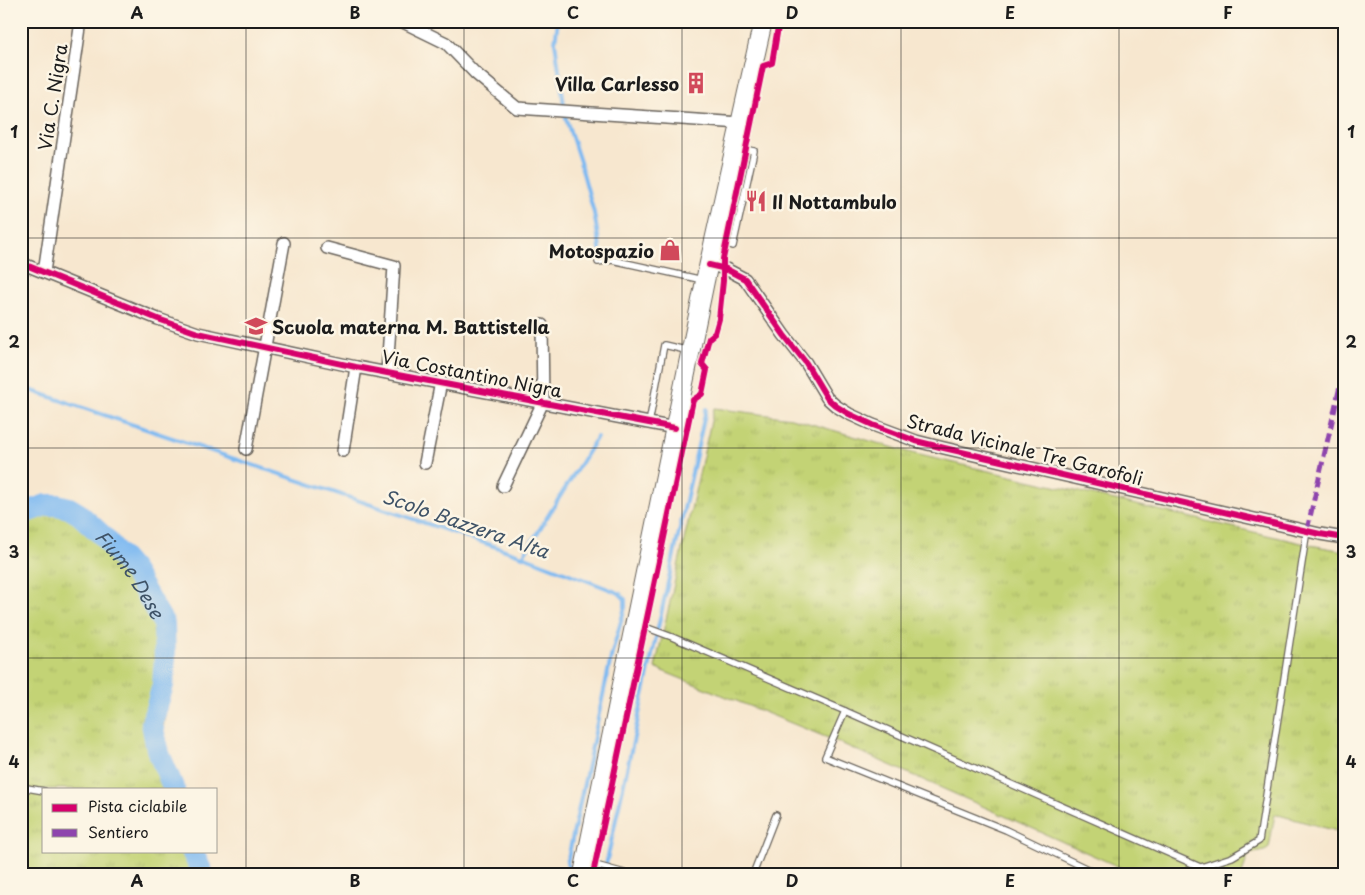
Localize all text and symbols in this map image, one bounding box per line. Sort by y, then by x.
text: A [131,0,144,24]
text: B [350,0,361,24]
text: C [567,0,579,24]
text: D [786,0,798,24]
text: E [1005,0,1015,24]
text: F [1223,0,1233,24]
street label: Via C. Nigra [30,42,74,152]
place label: Villa Carlesso [555,70,679,97]
building icon: Villa Carlesso [683,70,709,96]
text: 1 [10,119,18,143]
text: 1 [1347,119,1355,143]
restaurant icon: Il Nottambulo [743,188,769,214]
place label: Il Nottambulo [772,188,897,215]
place label: Motospazio [549,237,654,264]
shop icon: Motospazio [657,237,683,263]
school or university icon: Scuola materna M. Battistella [243,313,269,339]
place label: Scuola materna M. Battistella [272,313,550,340]
text: 2 [8,329,20,353]
text: 2 [1345,329,1357,353]
street label: Via Costantino Nigra [379,342,565,404]
street label: Strada Vicinale Tre Garofoli [904,407,1146,491]
water label: Scolo Bazzera Alta [379,481,554,565]
water label: Fiume Dese [89,523,172,624]
text: 3 [9,539,19,563]
text: 3 [1346,539,1356,563]
text: 4 [9,749,20,773]
text: 4 [1346,749,1357,773]
legend [42,788,218,852]
text: Pista ciclabile [88,794,187,817]
text: Sentiero [88,820,149,843]
text: A [131,868,144,892]
text: B [350,868,361,892]
text: C [567,868,579,892]
text: D [786,868,798,892]
text: E [1005,868,1015,892]
text: F [1223,868,1233,892]

